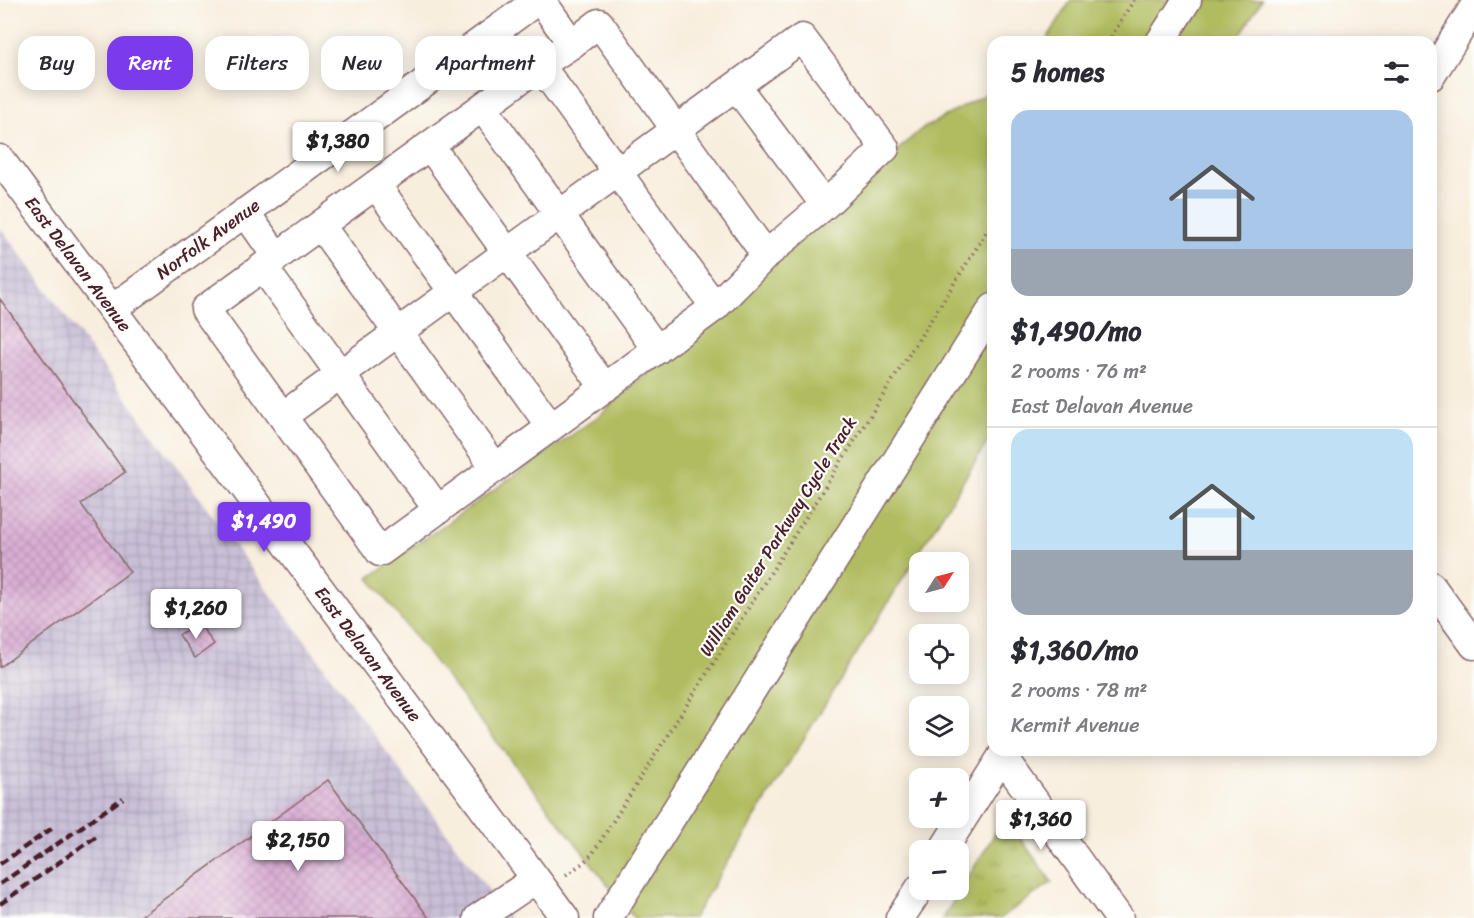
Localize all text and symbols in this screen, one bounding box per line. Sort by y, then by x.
chip: Buy [18,36,95,90]
chip: Rent [107,36,193,90]
chip: Filters [205,36,309,90]
chip: New [321,36,403,90]
chip: Apartment [415,36,556,90]
text: 5 homes [1011,49,1104,95]
icon: filters [1380,56,1413,89]
pin: $1,380 [289,122,387,173]
text: $1,380 [306,124,370,159]
icon: home [1158,149,1266,257]
street label: East Delavan Avenue [16,189,140,339]
street label: Norfolk Avenue [149,190,267,288]
text: $1,490/mo [1011,308,1141,354]
text: 2 rooms · 76 m² [1011,354,1147,389]
text: East Delavan Avenue [1011,389,1193,424]
street label: William Gaiter Parkway Cycle Track [690,409,866,663]
icon: home [1158,468,1266,576]
pin: $1,490 [215,502,313,553]
text: $1,490 [232,504,296,539]
north arrow [909,552,969,612]
map controls [909,552,969,900]
street label: East Delavan Avenue [306,579,430,729]
pin: $1,260 [147,589,245,640]
text: $1,260 [165,591,227,626]
button: locate [909,624,969,684]
text: $1,360/mo [1011,627,1138,673]
text: 2 rooms · 78 m² [1011,673,1147,708]
button: layers [909,696,969,756]
text: Kermit Avenue [1011,708,1140,743]
button: + [909,768,969,828]
pin: $1,360 [992,800,1090,851]
text: $1,360 [1010,802,1072,837]
pin: $2,150 [249,821,347,872]
text: $2,150 [266,823,330,858]
button: − [909,840,969,900]

